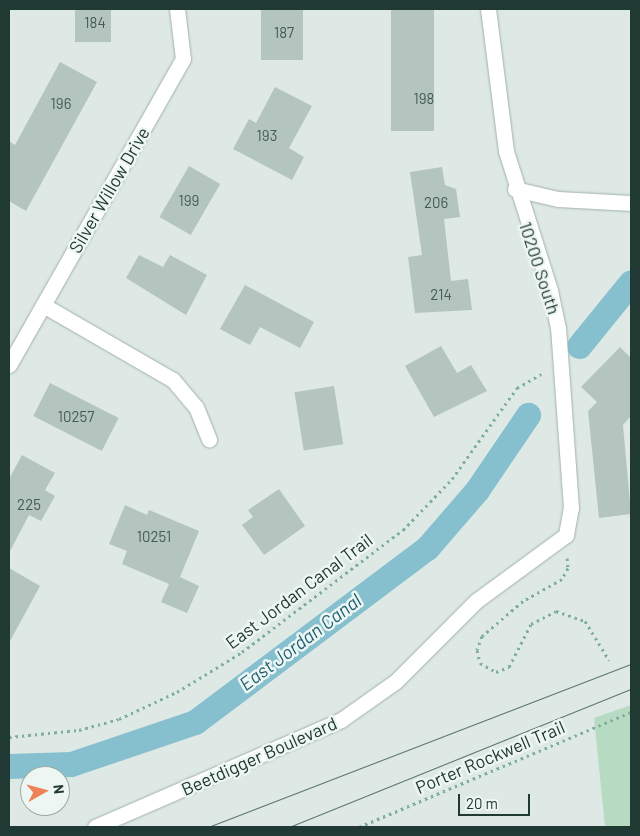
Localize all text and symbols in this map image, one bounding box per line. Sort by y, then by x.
house number: 184 [84,14,106,32]
house number: 187 [274,24,294,42]
house number: 198 [414,90,434,108]
house number: 196 [51,95,71,113]
street label: Silver Willow Drive [64,123,154,257]
house number: 193 [257,127,277,145]
house number: 199 [179,192,199,210]
house number: 206 [424,194,448,212]
street label: 10200 South [515,219,565,317]
house number: 214 [430,286,452,304]
house number: 10257 [58,408,94,426]
house number: 225 [17,496,41,514]
house number: 10251 [137,528,171,546]
street label: East Jordan Canal Trail [221,529,377,653]
water label: East Jordan Canal [235,589,365,695]
street label: Beetdigger Boulevard [178,712,340,800]
street label: Porter Rockwell Trail [412,716,568,798]
north arrow [20,766,70,816]
text: N [50,784,68,795]
scale bar [460,784,532,816]
text: 20 m [466,794,498,812]

